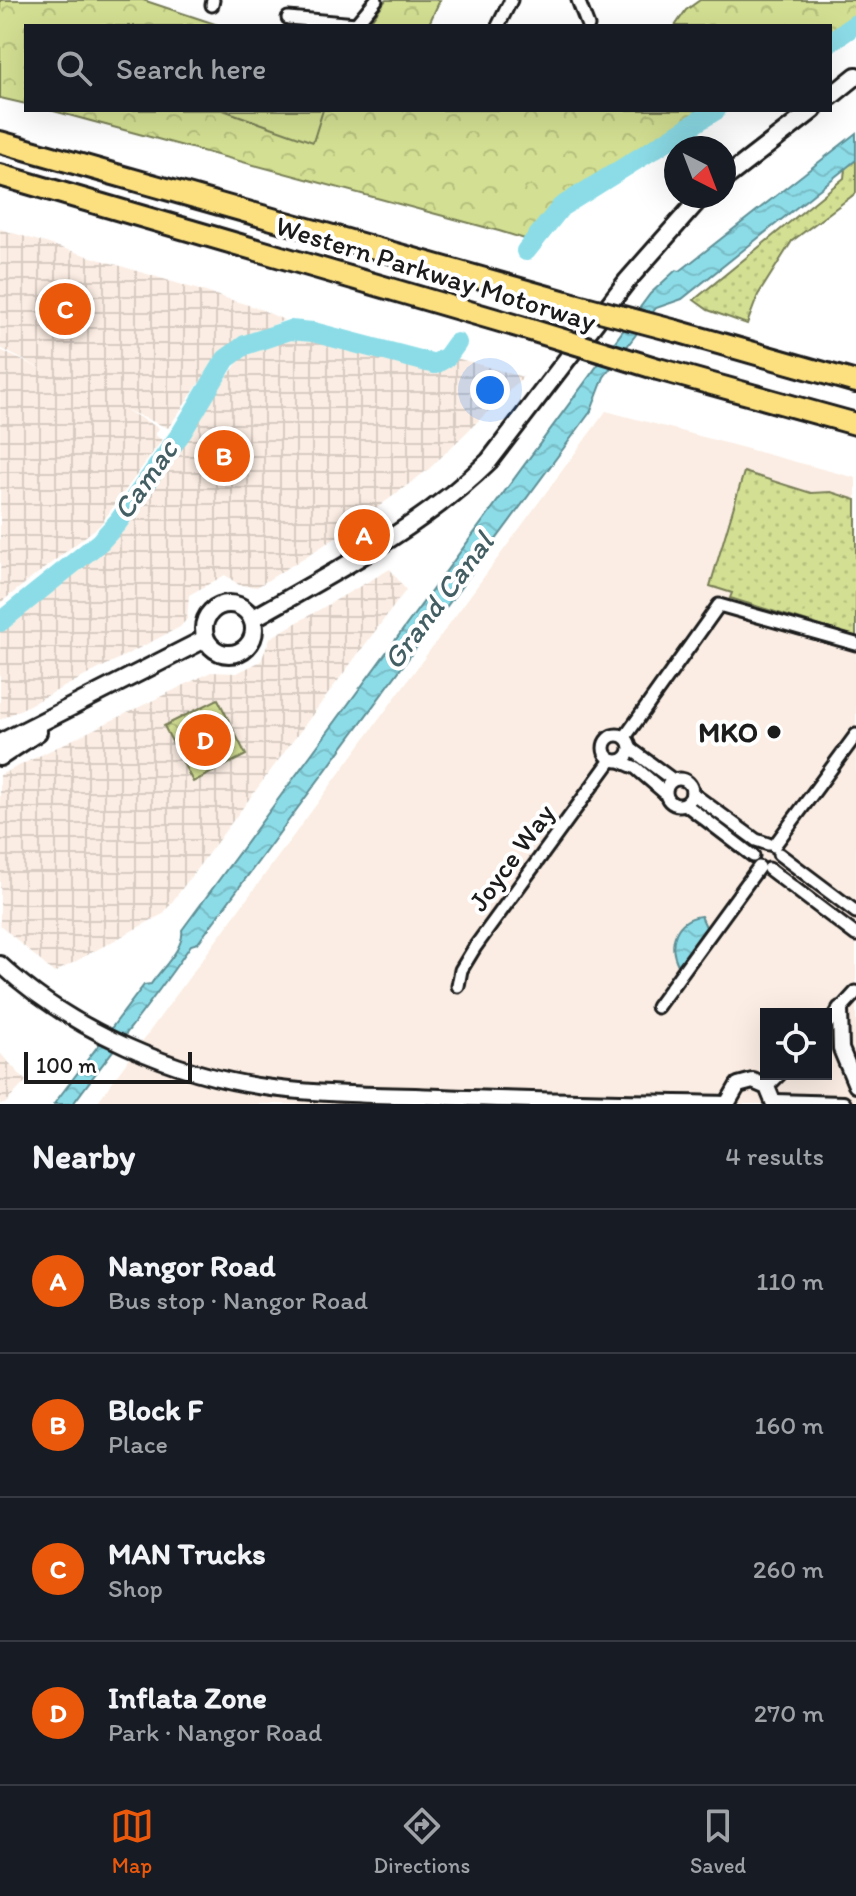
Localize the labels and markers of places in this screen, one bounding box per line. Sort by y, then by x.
pin: C [39,279,91,339]
pin: B [198,426,250,486]
pin: A [338,505,390,565]
pin: D [179,710,231,770]
place label: MKO [698,715,758,749]
marker: MKO [765,723,783,741]

